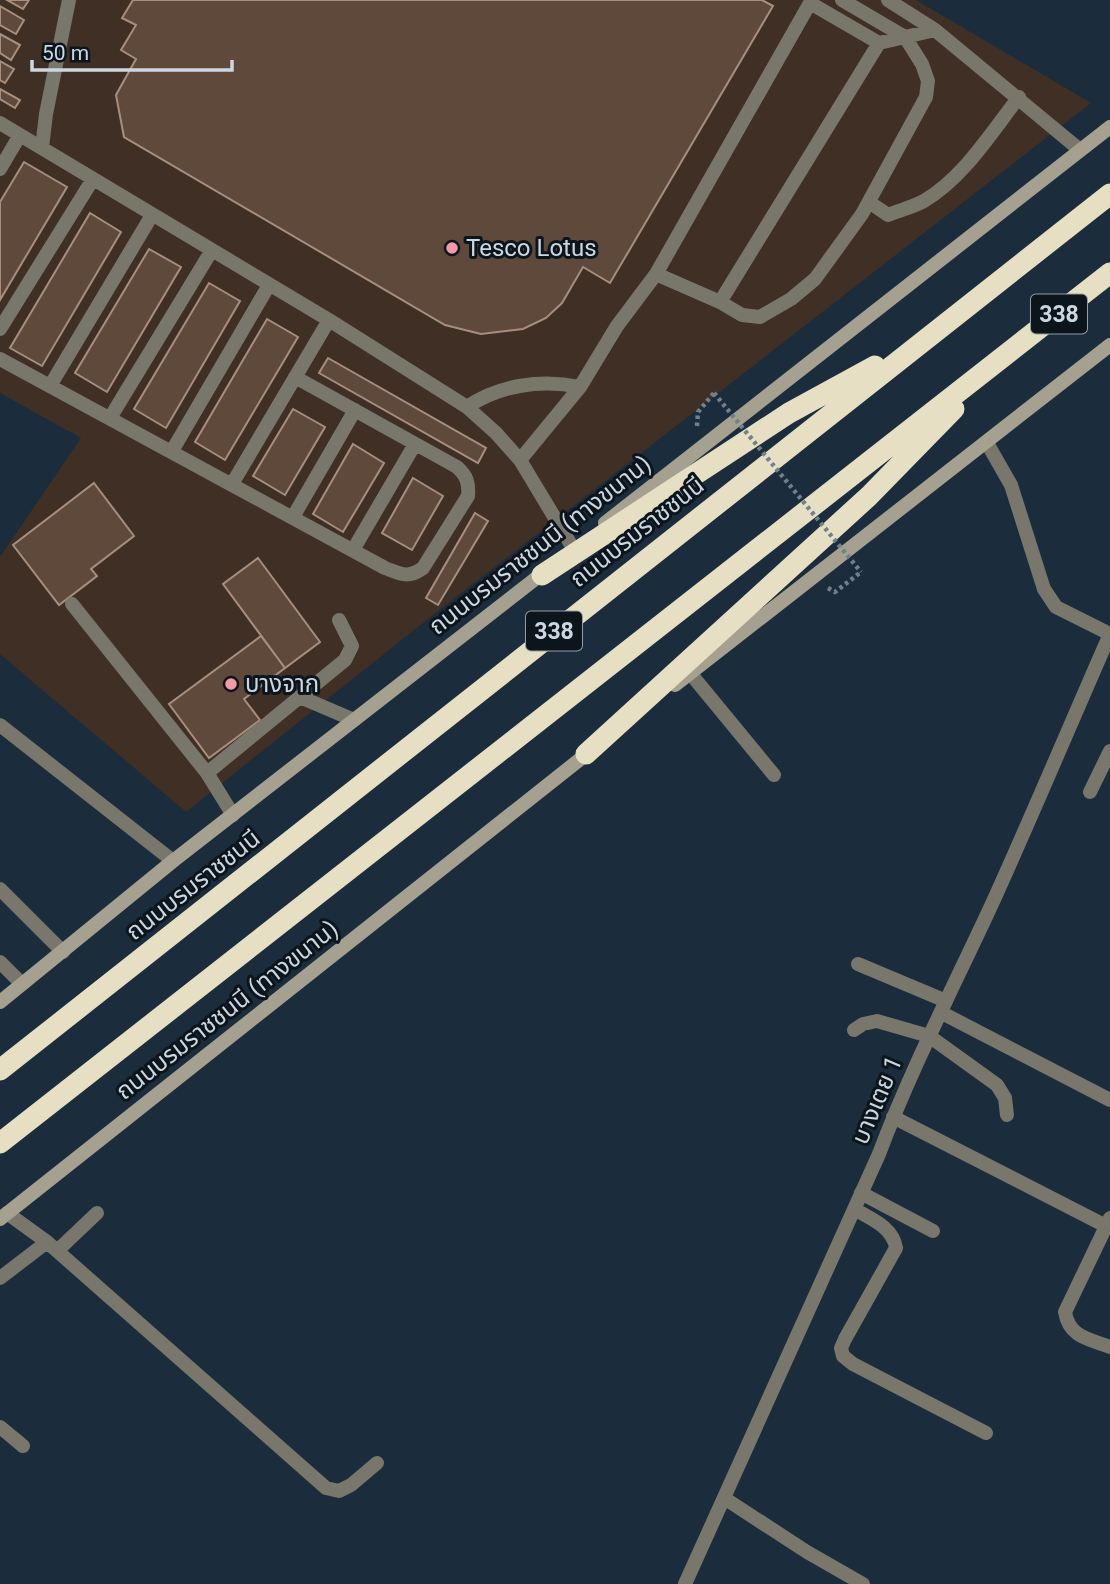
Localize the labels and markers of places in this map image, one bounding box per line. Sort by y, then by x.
place label: Tesco Lotus [466,234,597,262]
marker: Tesco Lotus [444,240,460,256]
place label: บางจาก [245,670,319,698]
marker: บางจาก [223,676,239,692]

